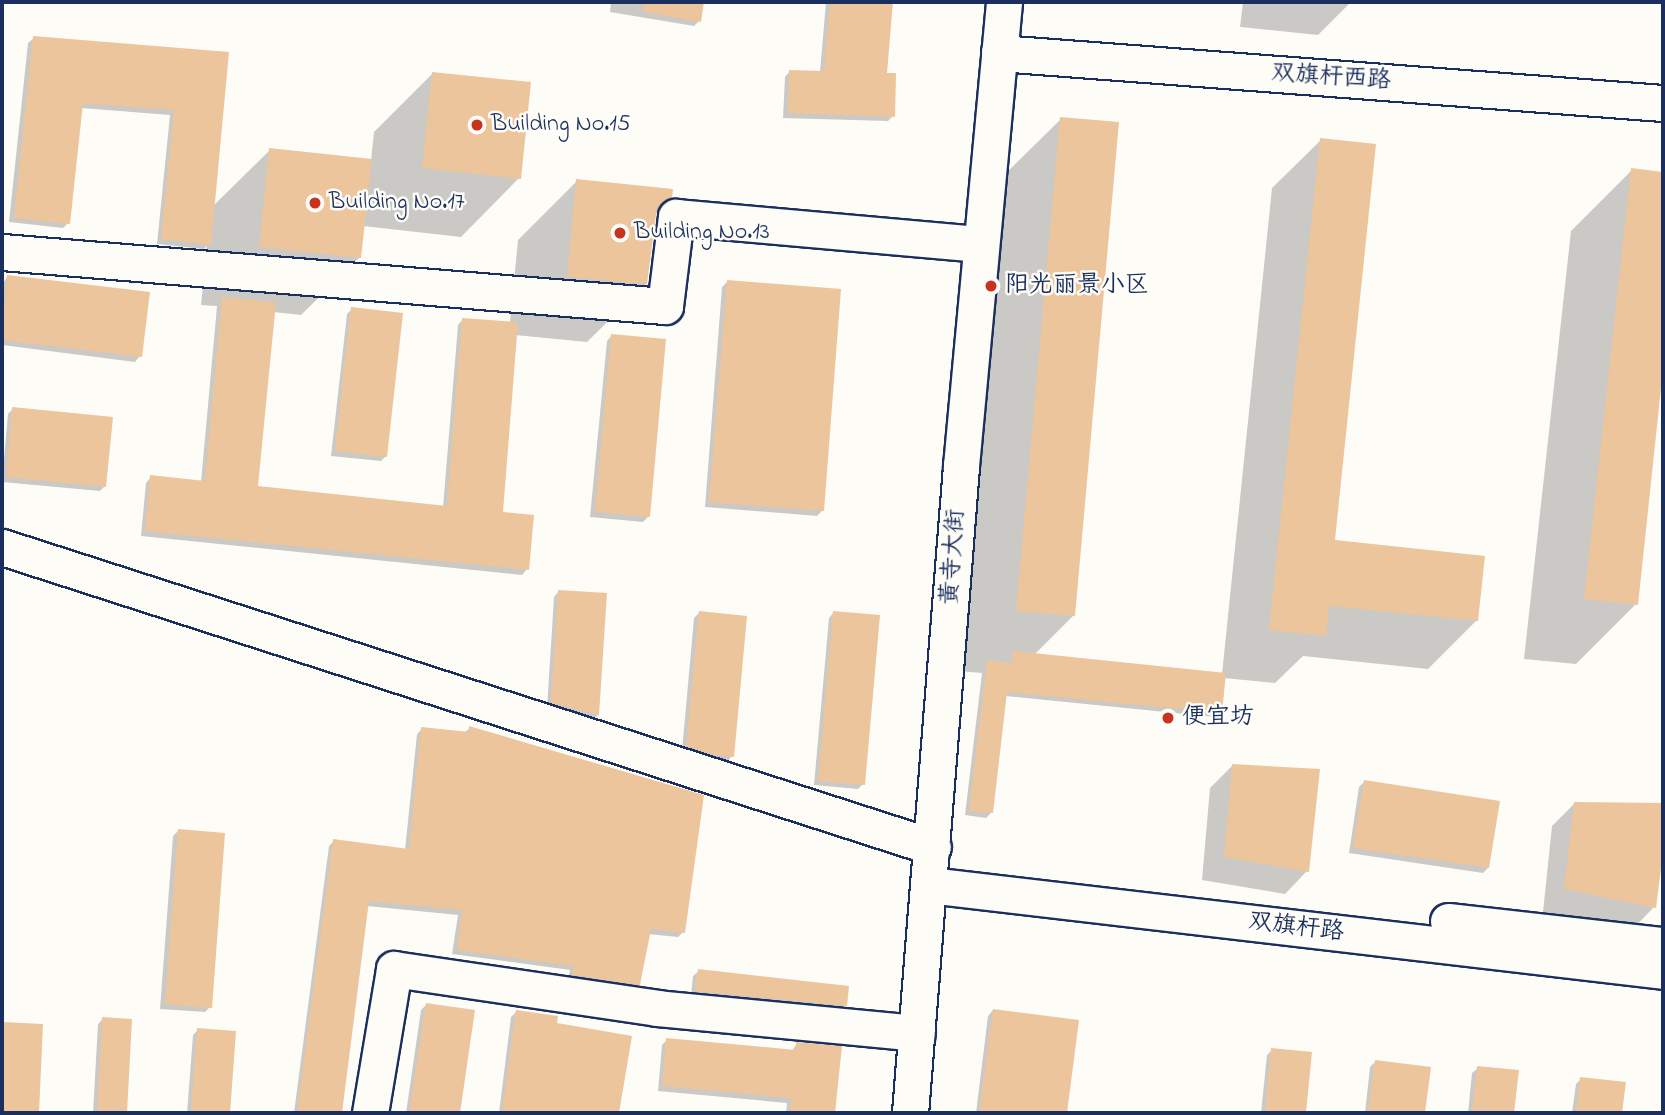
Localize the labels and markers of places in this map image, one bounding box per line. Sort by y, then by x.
place label: Building No.15 [491,111,631,139]
marker: Building No.15 [469,117,485,133]
place label: Building No.17 [329,189,465,217]
marker: Building No.17 [307,195,323,211]
place label: Building No.13 [634,219,770,247]
marker: Building No.13 [612,225,628,241]
place label: 阳光丽景小区 [1005,272,1149,300]
marker: 阳光丽景小区 [983,278,999,294]
place label: 便宜坊 [1182,704,1254,732]
marker: 便宜坊 [1160,710,1176,726]

